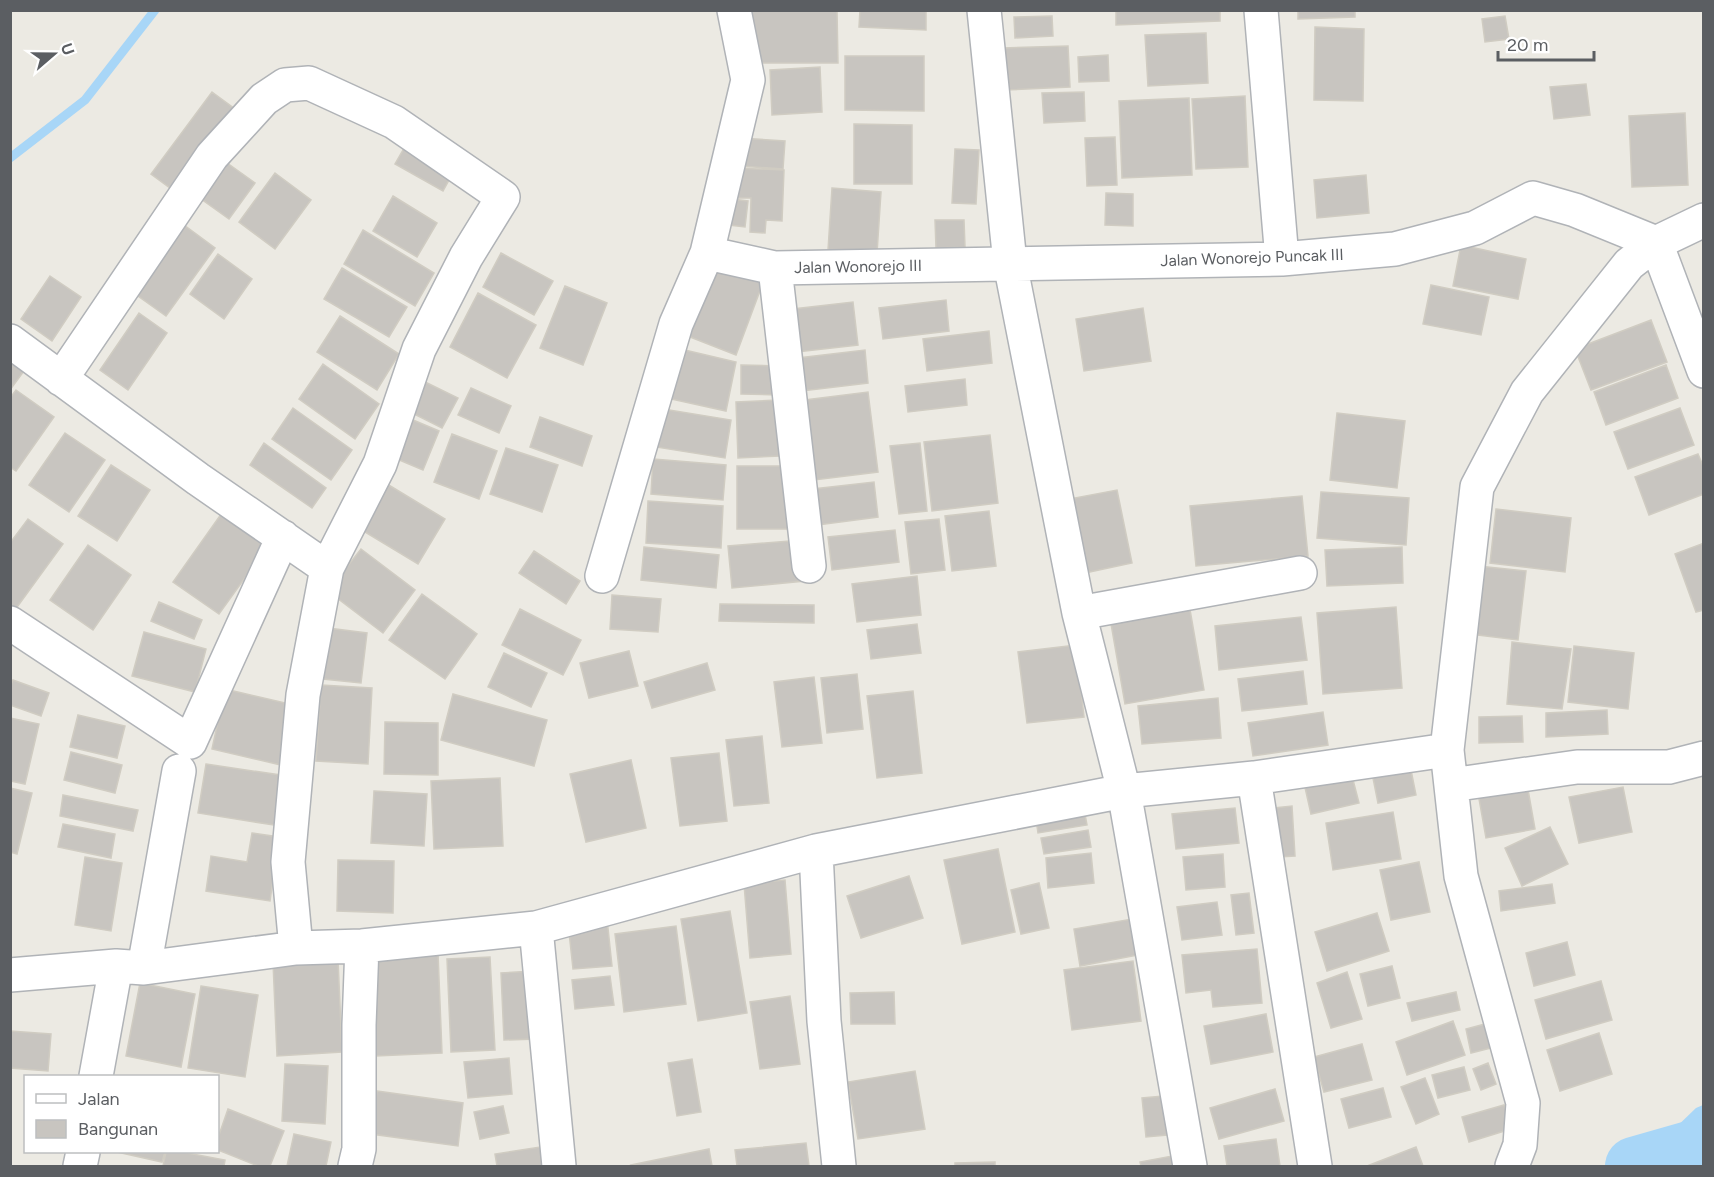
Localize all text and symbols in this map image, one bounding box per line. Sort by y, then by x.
north arrow [24,24,84,84]
scale bar [1498,24,1594,62]
text: 20 m [1507,34,1548,56]
text: U [57,40,78,58]
street label: Jalan Wonorejo Puncak III [1160,245,1344,270]
street label: Jalan Wonorejo III [794,256,922,277]
legend [24,1075,219,1153]
text: Jalan [78,1088,120,1110]
text: Bangunan [78,1118,158,1140]

